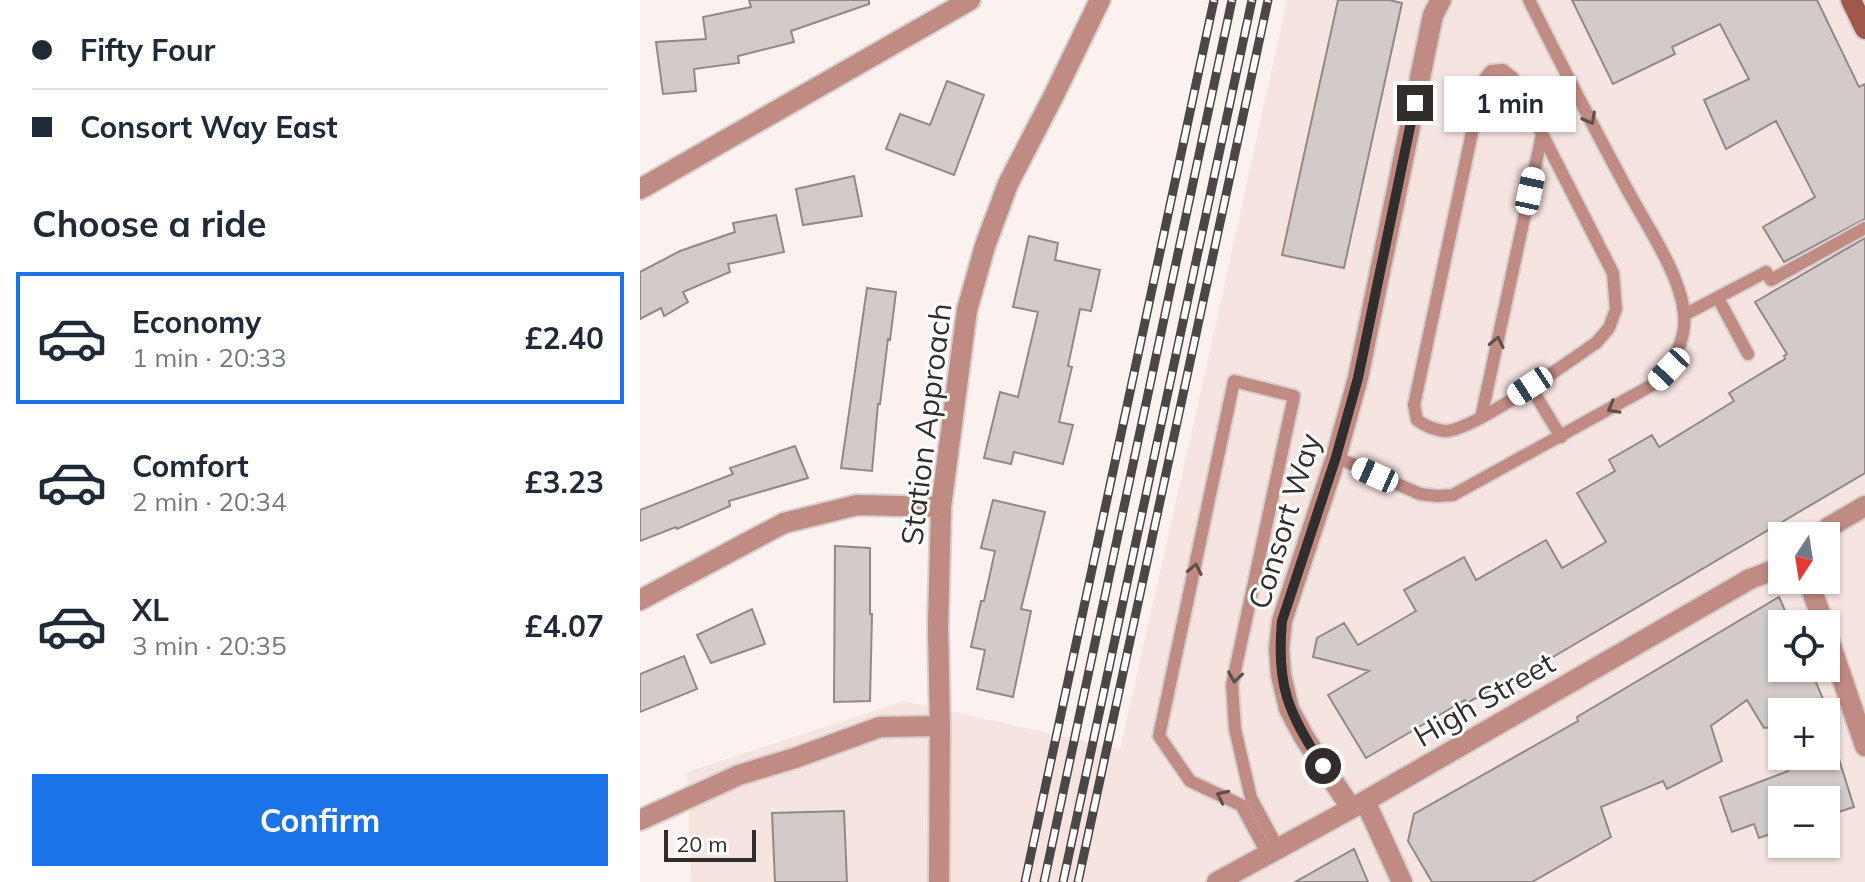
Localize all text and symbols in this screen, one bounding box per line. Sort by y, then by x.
text: Fifty Four [80,31,215,69]
callout: 1 min [1443,75,1575,131]
route end [1397,85,1433,121]
text: 1 min [1476,87,1544,120]
text: Consort Way East [80,108,338,146]
one-way arrow [1580,111,1595,126]
car [1513,165,1547,217]
text: Choose a ride [32,201,266,246]
street label: Station Approach [892,301,960,547]
icon: car [36,302,108,374]
text: Economy [132,303,261,341]
text: £2.40 [525,319,604,357]
one-way arrow [1488,335,1505,349]
text: 1 min · 20:33 [132,341,287,374]
car [1644,343,1694,395]
car [1503,363,1557,409]
one-way arrow [1607,398,1622,414]
street label: Consort Way [1239,429,1329,613]
icon: car [36,446,108,518]
text: Comfort [132,447,249,485]
car [1348,454,1402,496]
text: £3.23 [525,463,604,501]
text: 2 min · 20:34 [132,485,287,518]
north arrow [1768,522,1840,594]
map controls [1768,522,1840,858]
one-way arrow [1186,563,1203,577]
icon: car [36,590,108,662]
text: XL [132,591,169,629]
text: £4.07 [525,607,604,645]
button: locate [1768,610,1840,682]
text: 3 min · 20:35 [132,629,287,662]
street label: High Street [1407,643,1561,755]
one-way arrow [1227,670,1244,684]
button: + [1768,698,1840,770]
route start [1305,748,1341,784]
button: Confirm [32,774,608,866]
button: − [1768,786,1840,858]
one-way arrow [1216,790,1230,806]
scale bar [664,826,756,862]
text: 20 m [676,830,727,858]

